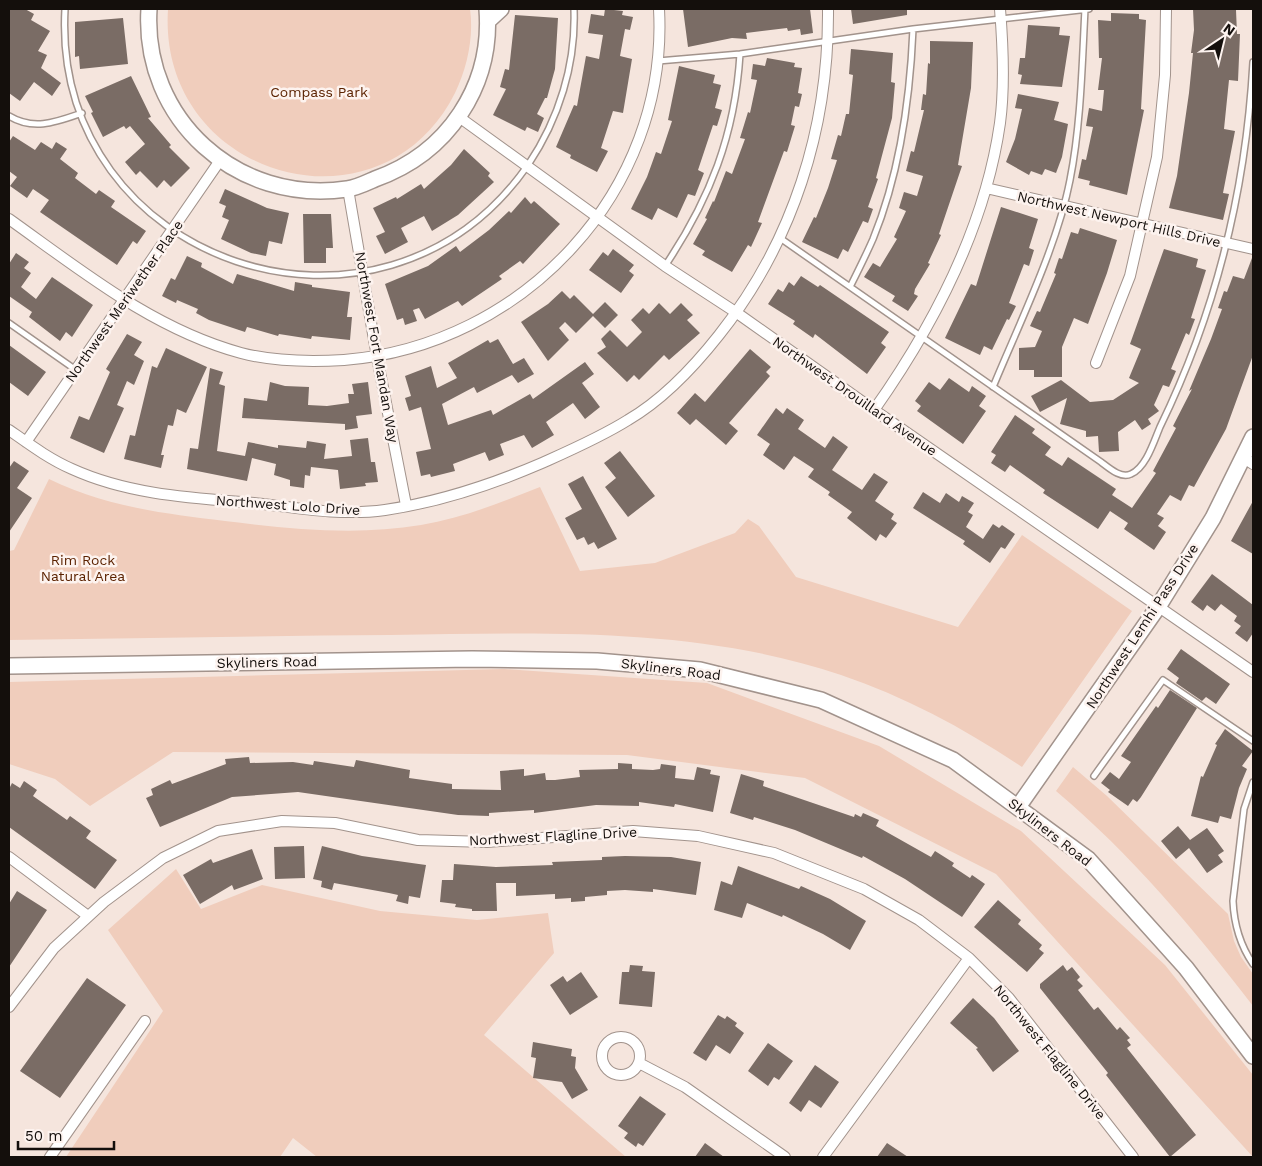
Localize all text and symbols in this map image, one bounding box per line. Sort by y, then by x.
north arrow [1197,15,1247,65]
text: N [1221,20,1238,39]
park label: Compass Park [270,84,368,100]
street label: Northwest Newport Hills Drive [1016,188,1222,250]
street label: Northwest Meriwether Place [62,217,186,385]
street label: Northwest Fort Mandan Way [352,250,402,445]
street label: Northwest Drouillard Avenue [770,333,940,459]
street label: Northwest Lolo Drive [215,492,361,518]
street label: Northwest Lemhi Pass Drive [1083,541,1201,711]
park label: Rim Rock Natural Area [41,552,125,584]
street label: Skyliners Road [217,653,317,671]
street label: Skyliners Road [620,655,722,683]
street label: Skyliners Road [1005,795,1095,869]
street label: Northwest Flagline Drive [468,824,638,848]
street label: Northwest Flagline Drive [991,982,1109,1122]
scale bar [18,1118,114,1150]
text: 50 m [25,1127,62,1145]

